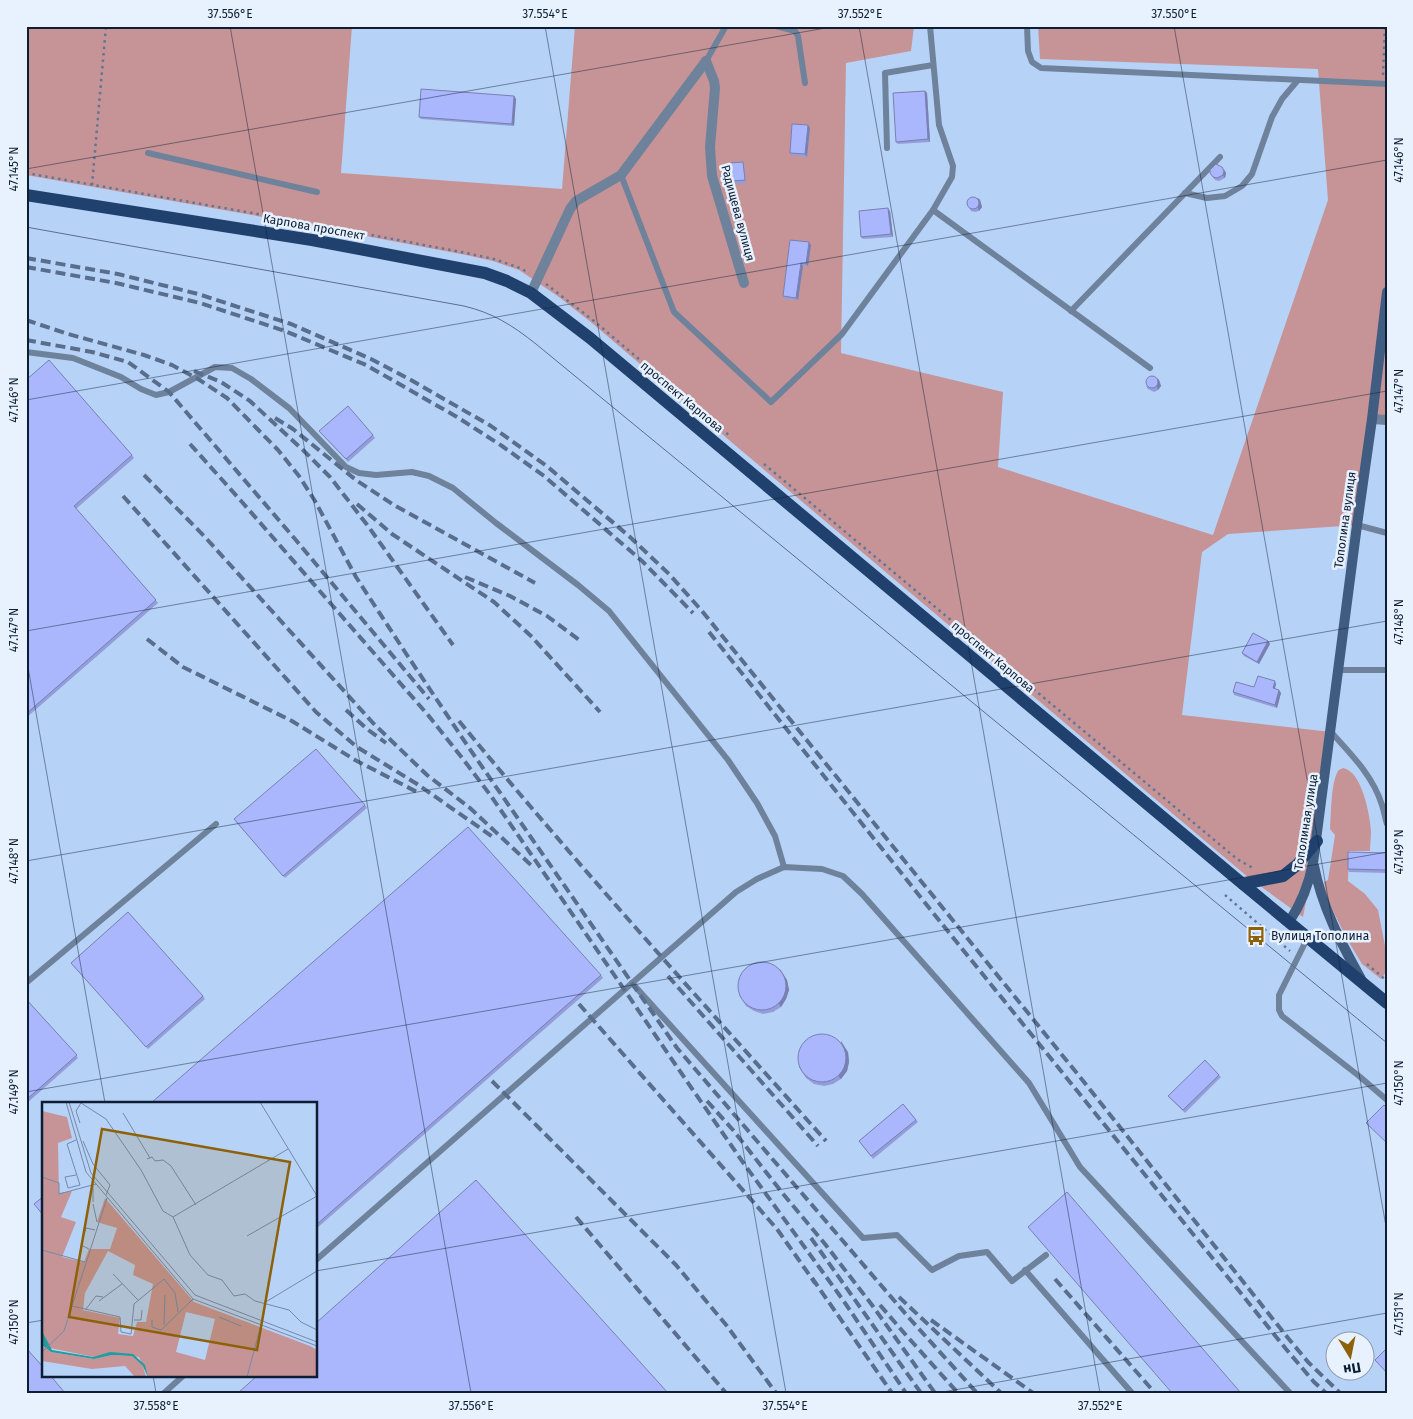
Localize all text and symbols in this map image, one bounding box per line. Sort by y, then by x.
text: 37.556°E [207,7,253,21]
text: 37.554°E [522,7,568,21]
text: 37.552°E [838,7,882,21]
text: 37.550°E [1151,7,1197,21]
text: 47.146°N [1392,137,1406,183]
text: 47.145°N [7,147,21,191]
street label: Радищева вулиця [718,163,758,263]
street label: Карпова проспект [262,211,367,243]
street label: проспект Карпова [638,358,726,436]
text: 47.147°N [1392,369,1406,413]
text: 47.146°N [7,377,21,423]
street label: Тополина вулиця [1331,471,1359,569]
text: 47.148°N [1392,599,1406,645]
text: 47.147°N [7,608,21,652]
street label: проспект Карпова [949,618,1037,696]
street label: Тополиная улица [1291,773,1321,871]
text: 47.149°N [1392,829,1406,875]
text: 47.148°N [7,838,21,884]
bus stop icon: Вулиця Тополина [1245,925,1267,947]
place label: Вулиця Тополина [1271,929,1369,943]
text: 47.150°N [1392,1060,1406,1106]
text: 47.149°N [7,1069,21,1115]
inset map [42,1102,318,1376]
text: 47.151°N [1392,1292,1406,1336]
text: 47.150°N [7,1299,21,1345]
north arrow [1326,1332,1376,1382]
text: Пн [1342,1358,1362,1378]
text: 37.558°E [133,1399,179,1413]
text: 37.556°E [448,1399,494,1413]
text: 37.554°E [762,1399,808,1413]
text: 37.552°E [1078,1399,1122,1413]

